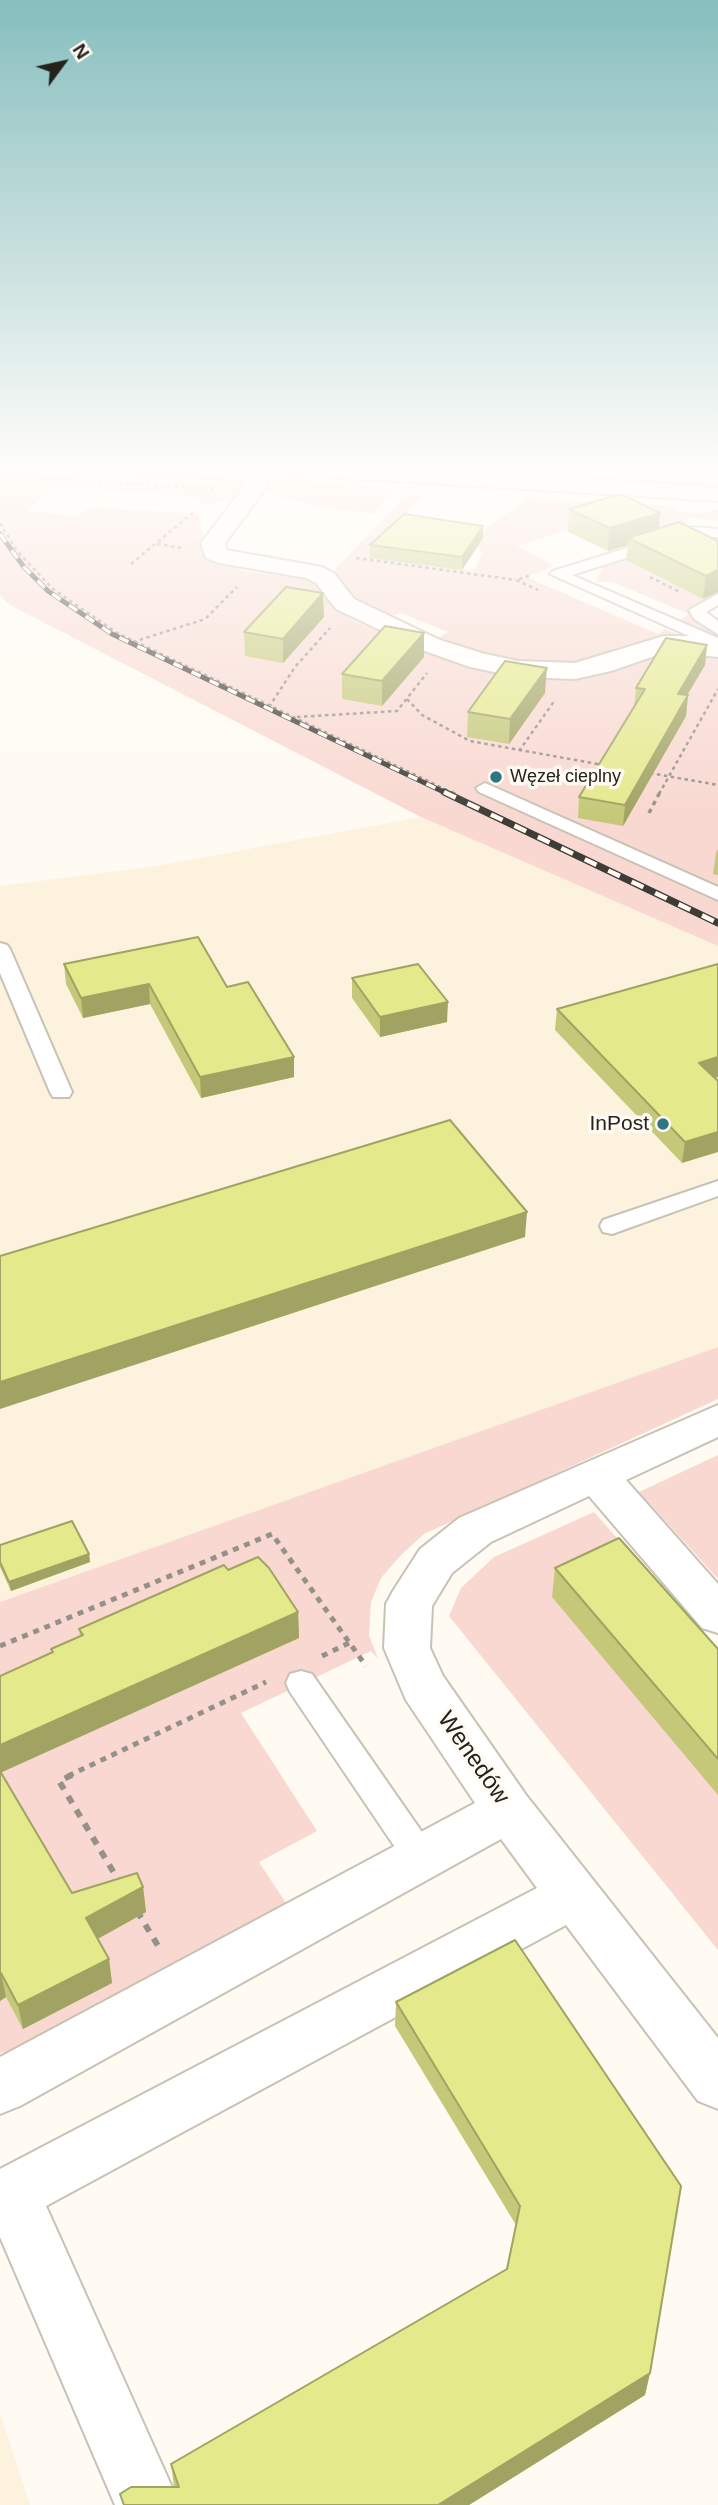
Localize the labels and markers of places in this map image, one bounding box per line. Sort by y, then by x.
place label: Węzeł cieplny [510,766,621,788]
marker: Węzeł cieplny [488,769,504,785]
place label: InPost [589,1111,649,1137]
marker: InPost [655,1116,671,1132]

